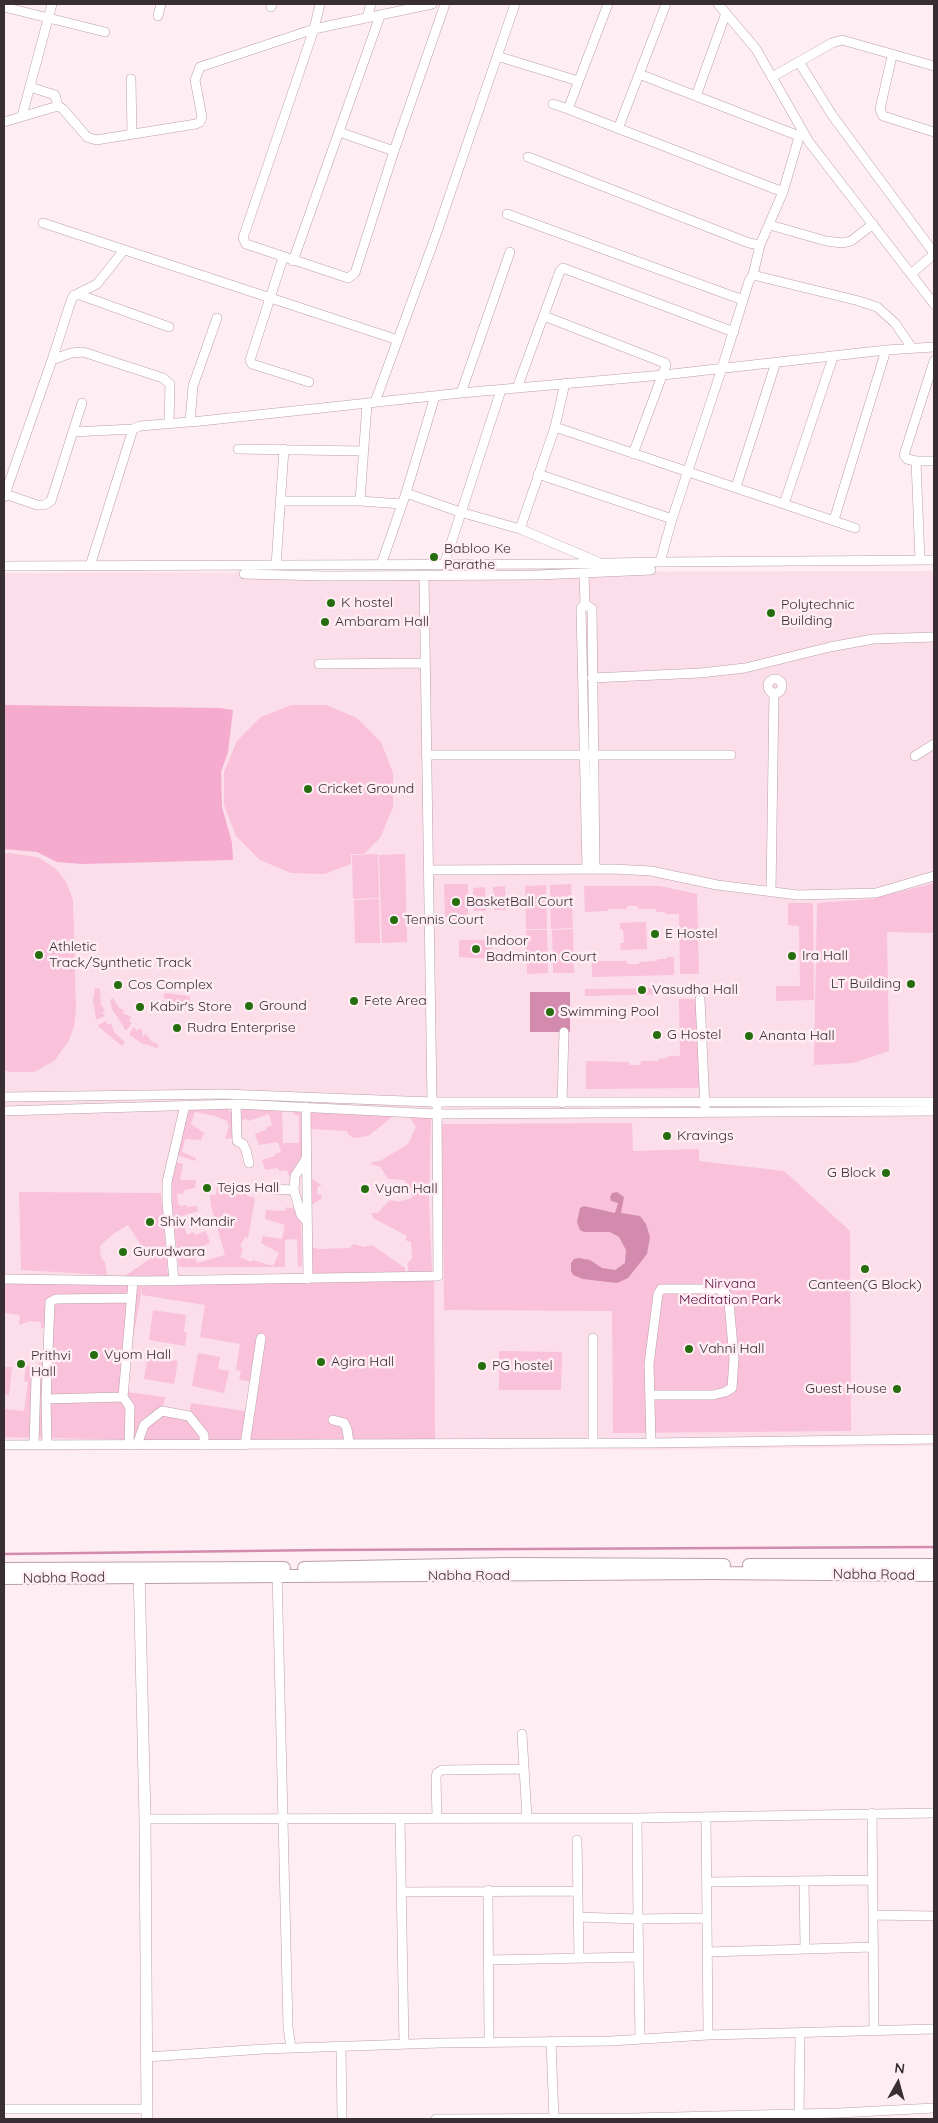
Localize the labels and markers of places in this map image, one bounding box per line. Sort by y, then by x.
place label: Babloo Ke Parathe [444,541,511,574]
marker: Babloo Ke Parathe [428,551,440,563]
place label: K hostel [341,595,393,611]
marker: K hostel [325,597,337,609]
place label: Polytechnic Building [781,597,855,630]
marker: Polytechnic Building [765,607,777,619]
place label: Ambaram Hall [335,614,429,630]
marker: Ambaram Hall [319,616,331,628]
place label: Cricket Ground [318,781,414,797]
marker: Cricket Ground [302,783,314,795]
place label: BasketBall Court [466,894,574,910]
marker: BasketBall Court [450,896,462,908]
place label: Tennis Court [404,912,484,928]
marker: Tennis Court [388,914,400,926]
place label: E Hostel [665,926,718,942]
marker: E Hostel [649,928,661,940]
place label: Indoor Badminton Court [486,933,597,966]
place label: Athletic Track/Synthetic Track [49,939,192,972]
marker: Indoor Badminton Court [470,943,482,955]
place label: Ira Hall [802,948,848,964]
marker: Athletic Track/Synthetic Track [33,949,45,961]
marker: Ira Hall [786,950,798,962]
place label: LT Building [831,976,901,992]
place label: Cos Complex [128,977,212,993]
marker: LT Building [905,978,917,990]
marker: Cos Complex [112,979,124,991]
place label: Vasudha Hall [652,982,738,998]
marker: Vasudha Hall [636,984,648,996]
place label: Fete Area [364,993,427,1009]
marker: Fete Area [348,995,360,1007]
place label: Ground [259,998,307,1014]
place label: Kabir's Store [150,999,232,1015]
marker: Ground [243,1000,255,1012]
marker: Kabir's Store [134,1001,146,1013]
place label: Swimming Pool [560,1004,659,1020]
marker: Swimming Pool [544,1006,556,1018]
place label: Rudra Enterprise [187,1020,296,1036]
marker: Rudra Enterprise [171,1022,183,1034]
place label: G Hostel [667,1027,721,1043]
place label: Ananta Hall [759,1028,835,1044]
marker: G Hostel [651,1029,663,1041]
marker: Ananta Hall [743,1030,755,1042]
place label: Kravings [677,1128,734,1144]
marker: Kravings [661,1130,673,1142]
place label: G Block [827,1165,876,1181]
marker: G Block [880,1167,892,1179]
place label: Tejas Hall [217,1180,279,1196]
place label: Vyan Hall [375,1181,438,1197]
marker: Tejas Hall [201,1182,213,1194]
marker: Vyan Hall [359,1183,371,1195]
place label: Shiv Mandir [160,1214,235,1230]
marker: Shiv Mandir [144,1216,156,1228]
place label: Gurudwara [133,1244,205,1260]
marker: Gurudwara [117,1246,129,1258]
marker: Canteen(G Block) [859,1263,871,1275]
place label: Canteen(G Block) [808,1277,922,1293]
place label: Vahni Hall [699,1341,764,1357]
marker: Vahni Hall [683,1343,695,1355]
place label: Vyom Hall [104,1347,171,1363]
place label: Prithvi Hall [31,1348,71,1380]
marker: Vyom Hall [88,1349,100,1361]
place label: Agira Hall [331,1354,394,1370]
marker: Agira Hall [315,1356,327,1368]
marker: Prithvi Hall [15,1358,27,1370]
place label: PG hostel [492,1358,553,1374]
marker: PG hostel [476,1360,488,1372]
place label: Guest House [805,1381,887,1397]
marker: Guest House [891,1383,903,1395]

